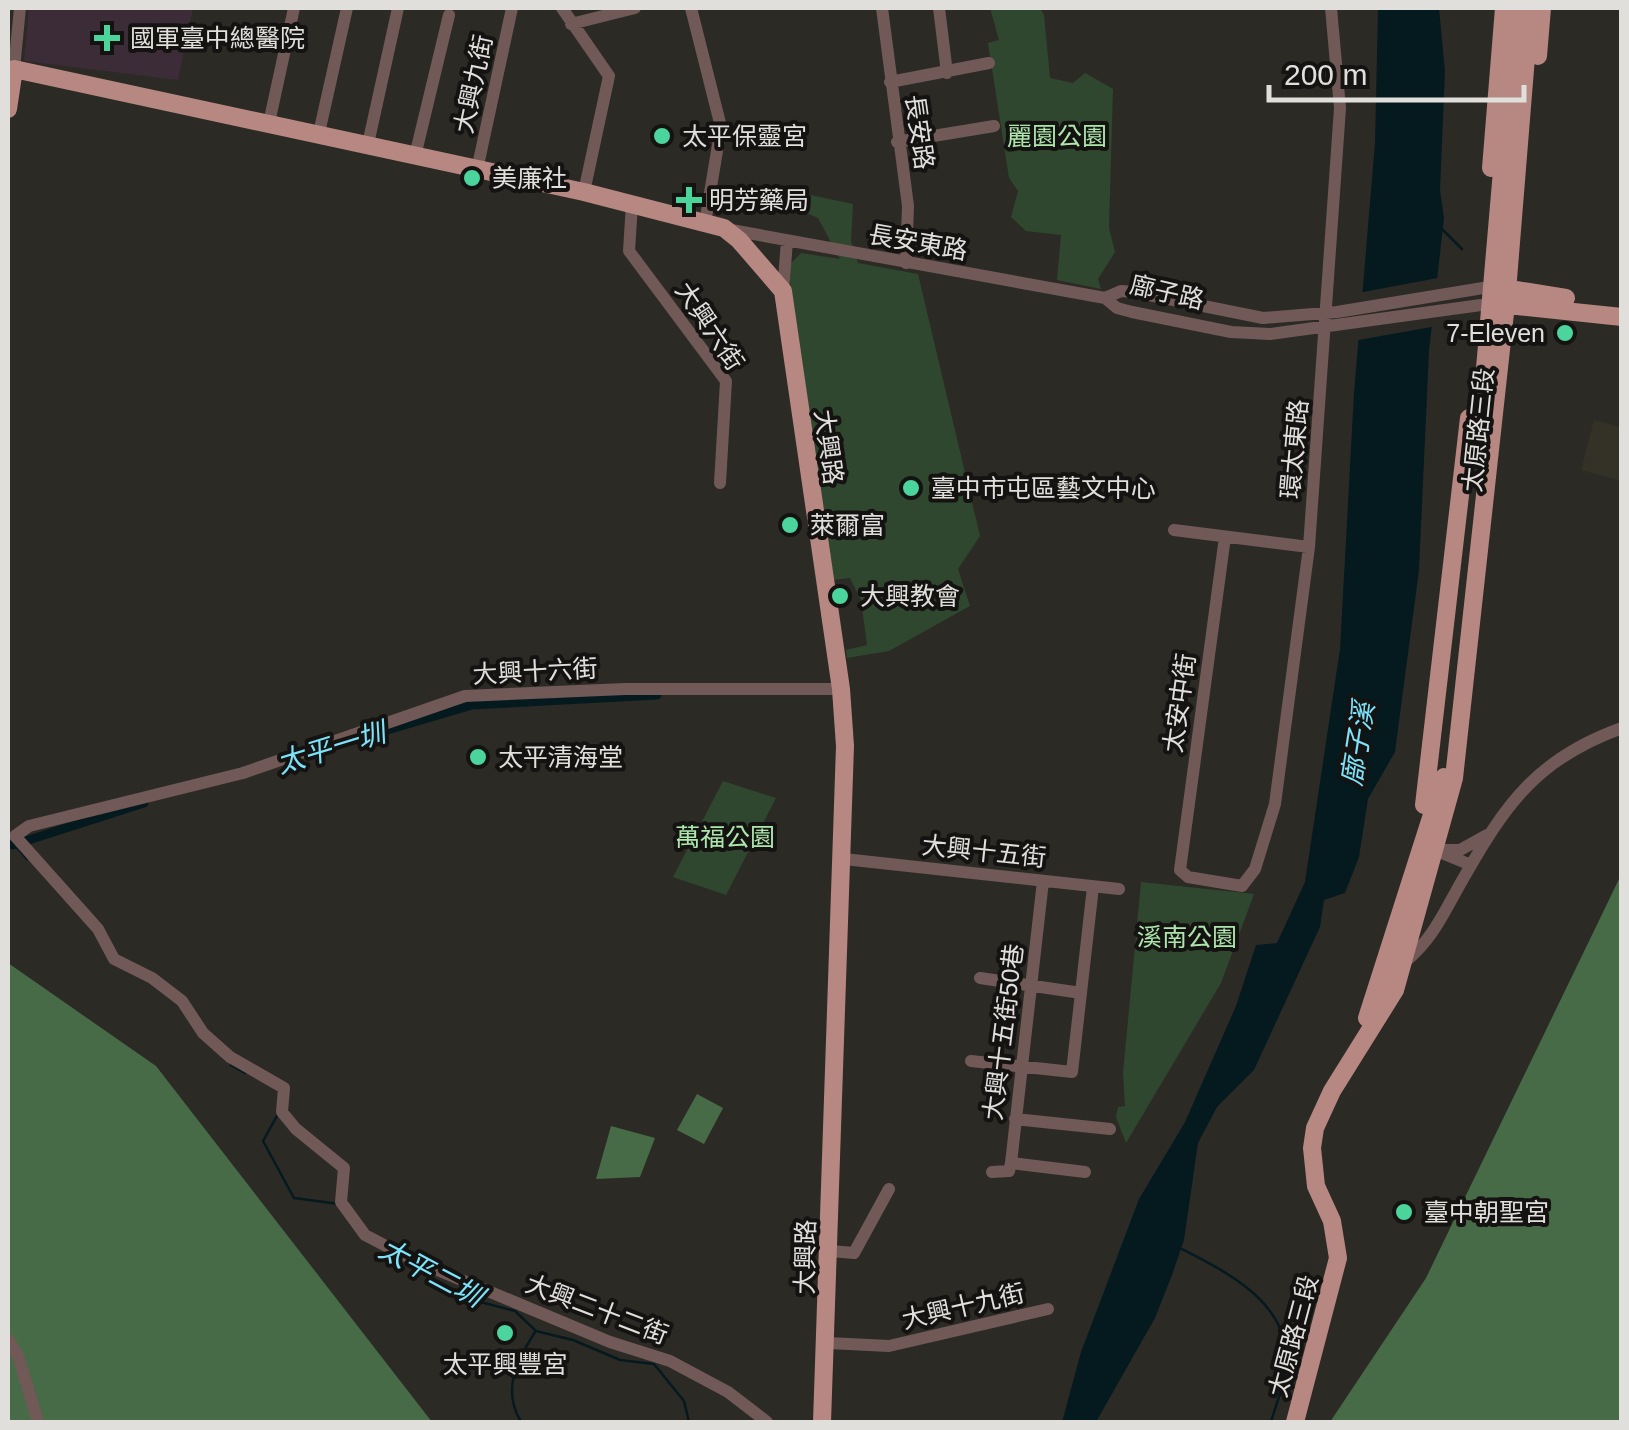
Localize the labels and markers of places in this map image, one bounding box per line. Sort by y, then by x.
place label: 國軍臺中總醫院 [130,24,305,52]
marker: 國軍臺中總醫院 [94,25,120,51]
place label: 太平保靈宮 [682,122,807,150]
marker: 太平保靈宮 [651,125,673,147]
place label: 美廉社 [492,164,567,192]
marker: 美廉社 [461,167,483,189]
place label: 明芳藥局 [709,186,809,214]
marker: 明芳藥局 [678,189,700,211]
place label: 7-Eleven [1446,319,1545,347]
marker: 7-Eleven [1554,322,1576,344]
place label: 臺中市屯區藝文中心 [931,474,1156,502]
marker: 臺中市屯區藝文中心 [900,477,922,499]
place label: 萊爾富 [810,511,885,539]
marker: 萊爾富 [779,514,801,536]
place label: 大興教會 [860,582,960,610]
marker: 大興教會 [829,585,851,607]
place label: 太平清海堂 [498,743,623,771]
marker: 太平清海堂 [467,746,489,768]
place label: 臺中朝聖宮 [1424,1198,1549,1226]
marker: 臺中朝聖宮 [1393,1201,1415,1223]
marker: 太平興豐宮 [494,1322,516,1344]
place label: 太平興豐宮 [442,1350,568,1378]

